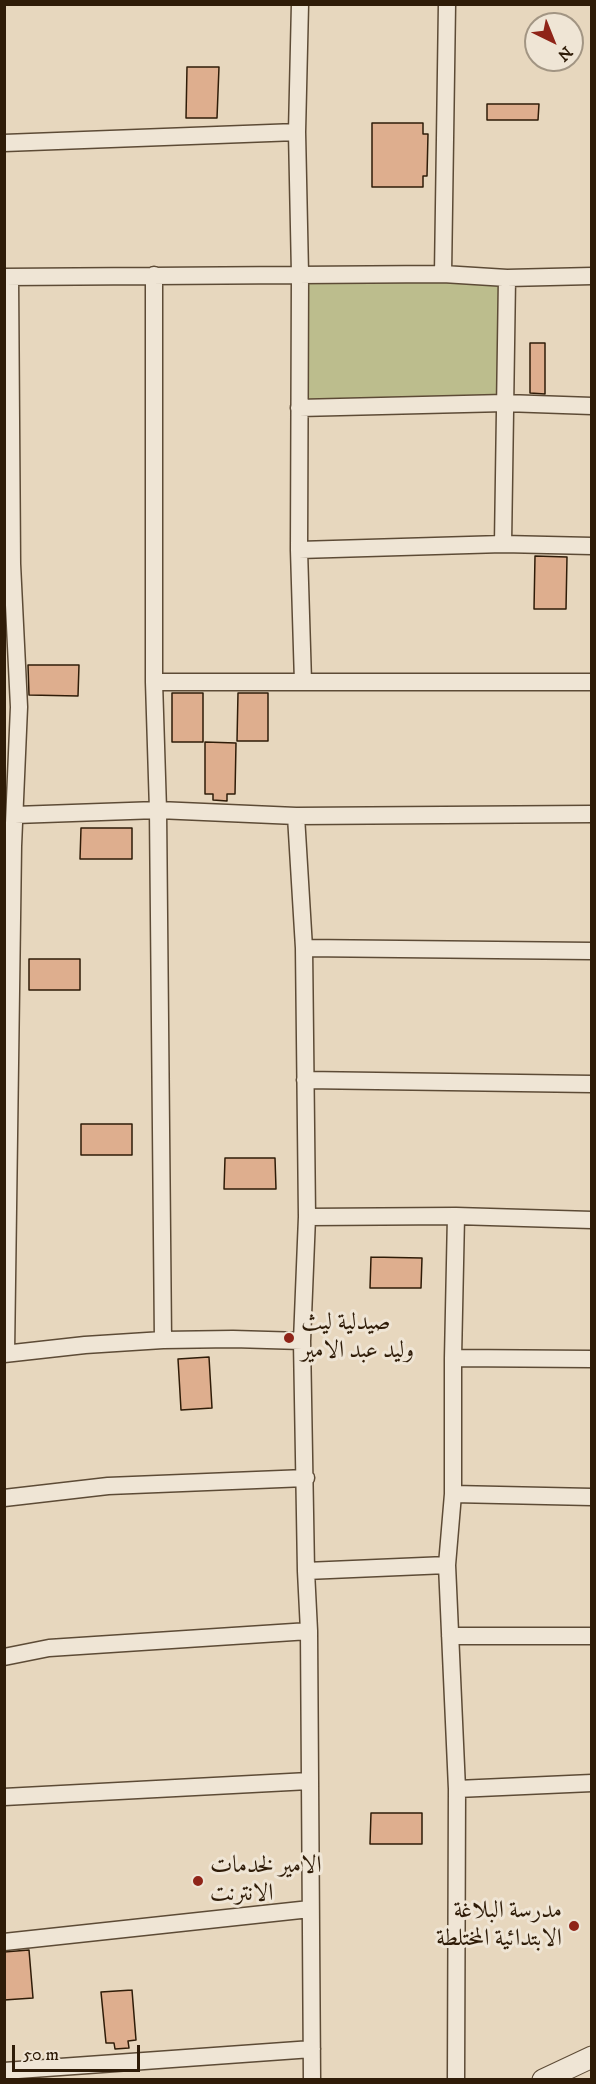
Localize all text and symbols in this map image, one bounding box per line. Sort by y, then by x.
north arrow [524,12,584,72]
text: N [553,42,577,65]
place label: صيدلية ليث وليد عبد الامير [301,1310,414,1366]
marker: صيدلية ليث وليد عبد الامير [282,1331,296,1345]
place label: الامير لخدمات الانترنت [210,1853,322,1909]
marker: الامير لخدمات الانترنت [191,1874,205,1888]
place label: مدرسة البلاغة الابتدائية المختلطة [436,1898,562,1954]
marker: مدرسة البلاغة الابتدائية المختلطة [567,1919,581,1933]
scale bar [15,2033,142,2071]
text: 50 m [23,2044,59,2066]

